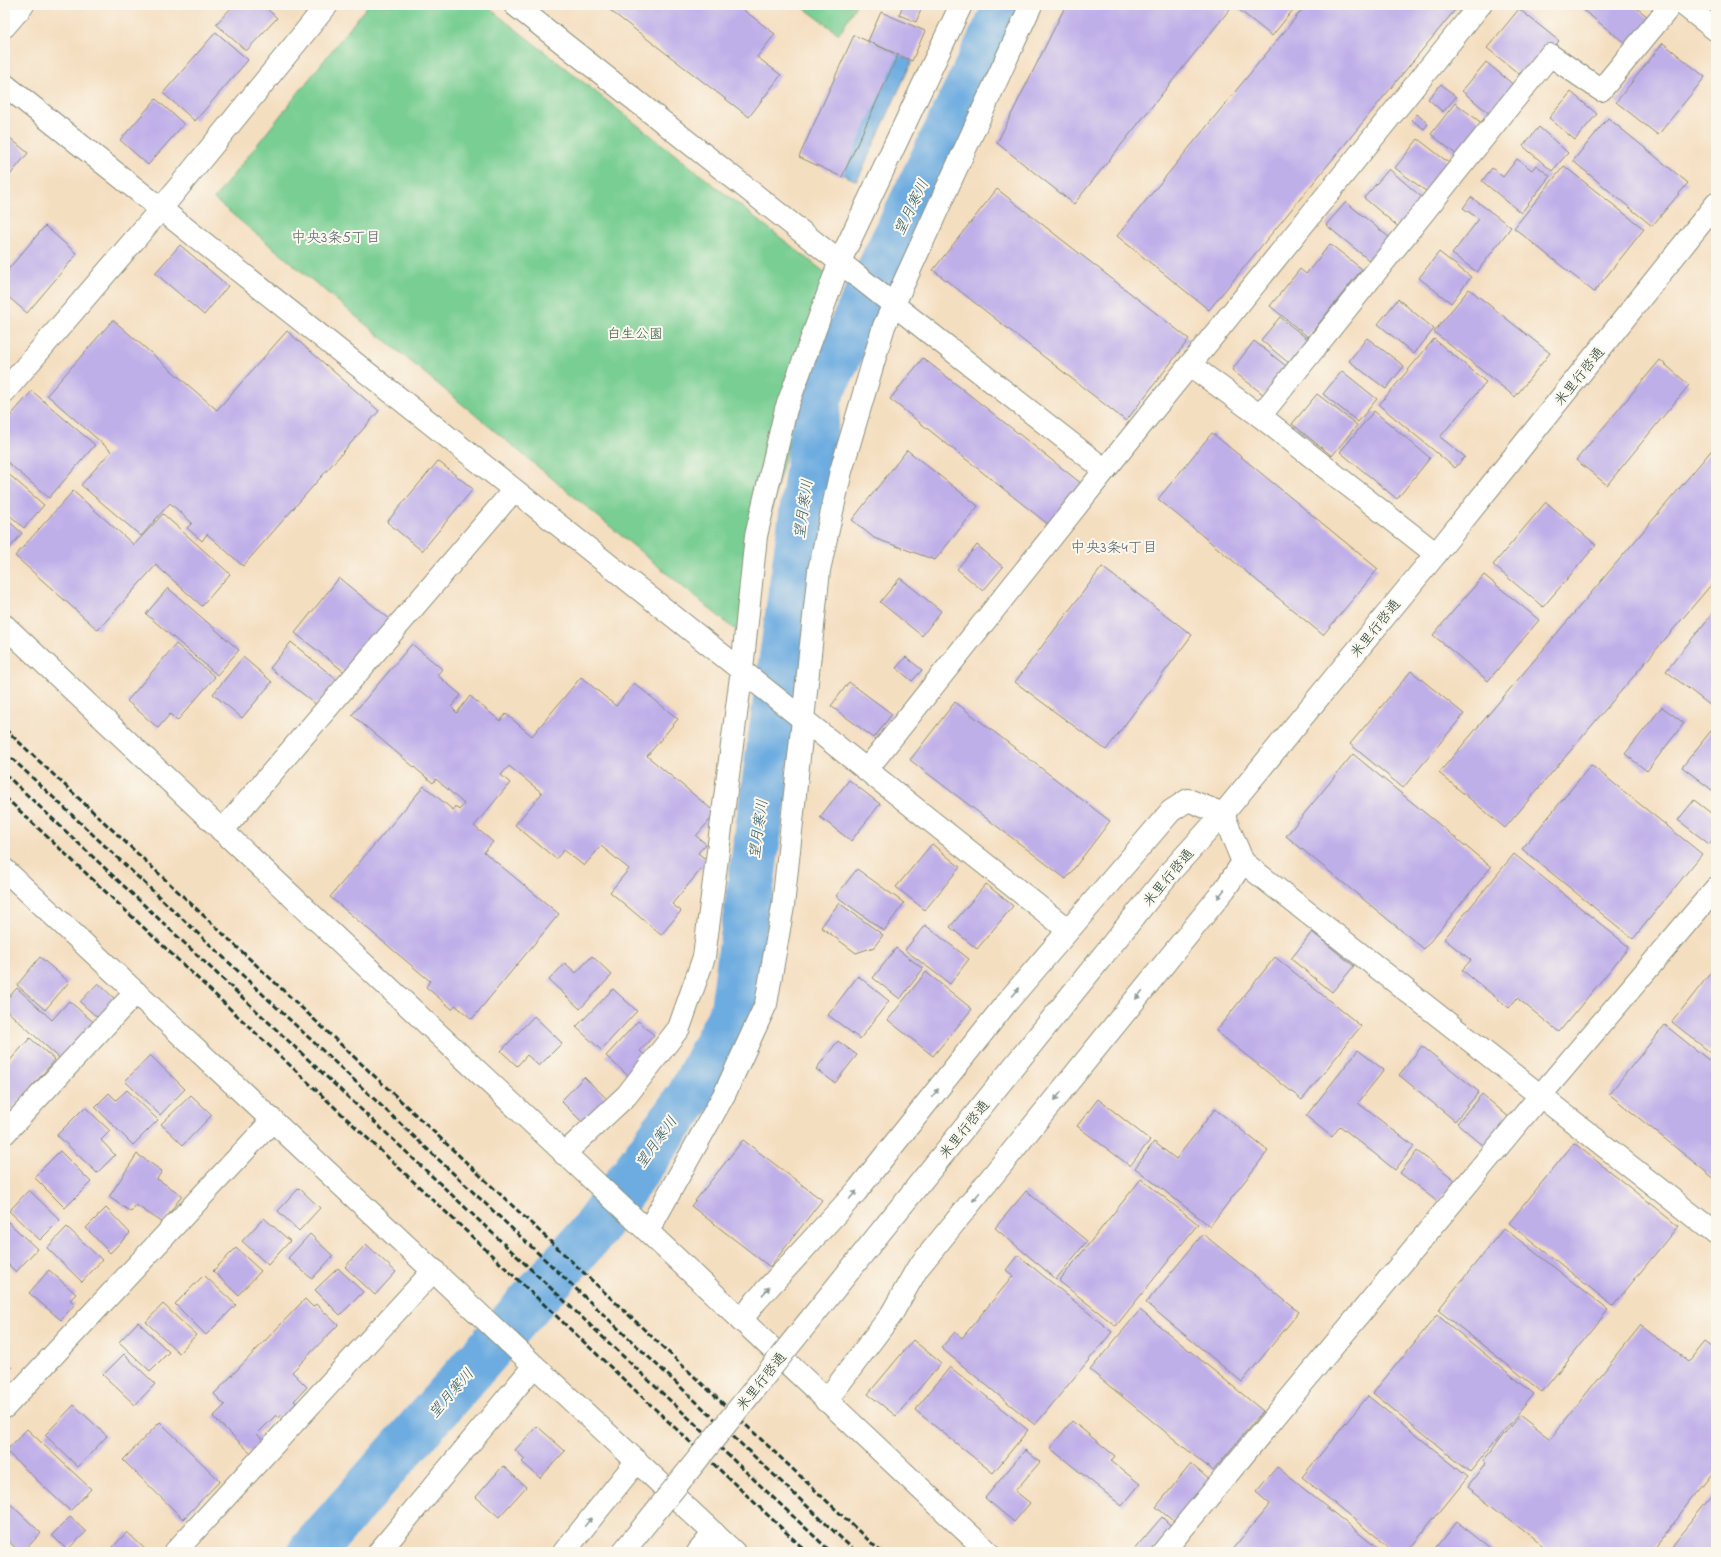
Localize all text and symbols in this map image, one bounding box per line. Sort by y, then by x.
water label: 望月寒川 [889,176,935,239]
district label: 中央3条5丁目 [291,227,381,249]
park label: 白生公園 [607,324,663,345]
street label: 米里行啓通 [1550,343,1610,411]
water label: 望月寒川 [789,478,819,540]
district label: 中央3条4丁目 [1070,537,1158,559]
street label: 米里行啓通 [1346,595,1406,663]
water label: 望月寒川 [744,798,774,860]
street label: 米里行啓通 [1139,844,1200,912]
one-way arrow [1216,889,1225,899]
one-way arrow [1011,986,1020,997]
one-way arrow [1135,990,1144,1001]
one-way arrow [930,1088,939,1099]
one-way arrow [1053,1091,1062,1102]
street label: 米里行啓通 [935,1096,995,1164]
water label: 望月寒川 [630,1112,683,1173]
one-way arrow [849,1190,858,1200]
one-way arrow [971,1192,980,1203]
one-way arrow [761,1286,770,1296]
street label: 米里行啓通 [732,1348,792,1416]
water label: 望月寒川 [424,1364,480,1424]
one-way arrow [584,1516,593,1527]

